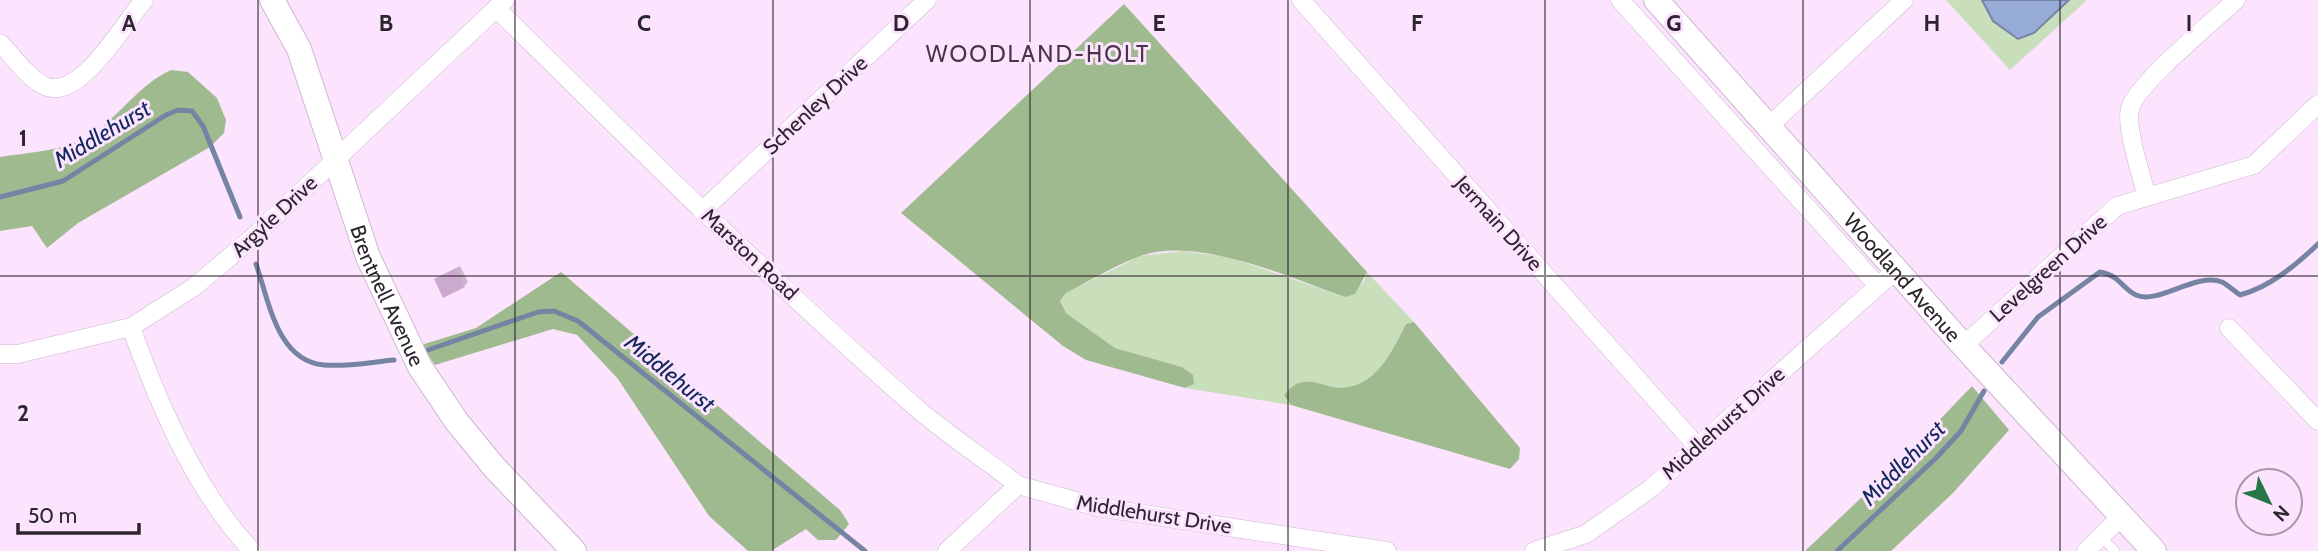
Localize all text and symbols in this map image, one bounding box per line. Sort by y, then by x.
text: A [122,9,137,37]
text: B [379,9,393,37]
text: C [637,9,651,37]
text: D [893,9,909,37]
text: E [1152,9,1166,37]
text: F [1411,9,1423,37]
text: G [1666,9,1682,37]
text: H [1924,9,1940,37]
text: I [2186,9,2192,37]
district label: WOODLAND-HOLT [926,40,1150,68]
street label: Schenley Drive [758,50,873,160]
water label: Middlehurst [48,94,156,174]
text: 1 [19,124,27,152]
street label: Argyle Drive [226,170,322,262]
street label: Jermain Drive [1449,170,1548,276]
street label: Marston Road [697,203,803,305]
street label: Woodland Avenue [1839,208,1967,347]
street label: Levelgreen Drive [1984,209,2112,327]
street label: Brentnell Avenue [346,222,430,370]
water label: Middlehurst [619,328,721,418]
street label: Middlehurst Drive [1656,361,1790,485]
text: 2 [17,399,29,427]
water label: Middlehurst [1854,414,1952,512]
north arrow [2234,467,2304,537]
street label: Middlehurst Drive [1075,489,1234,539]
scale bar [18,491,138,536]
text: N [2268,500,2294,526]
text: 50 m [28,503,77,528]

